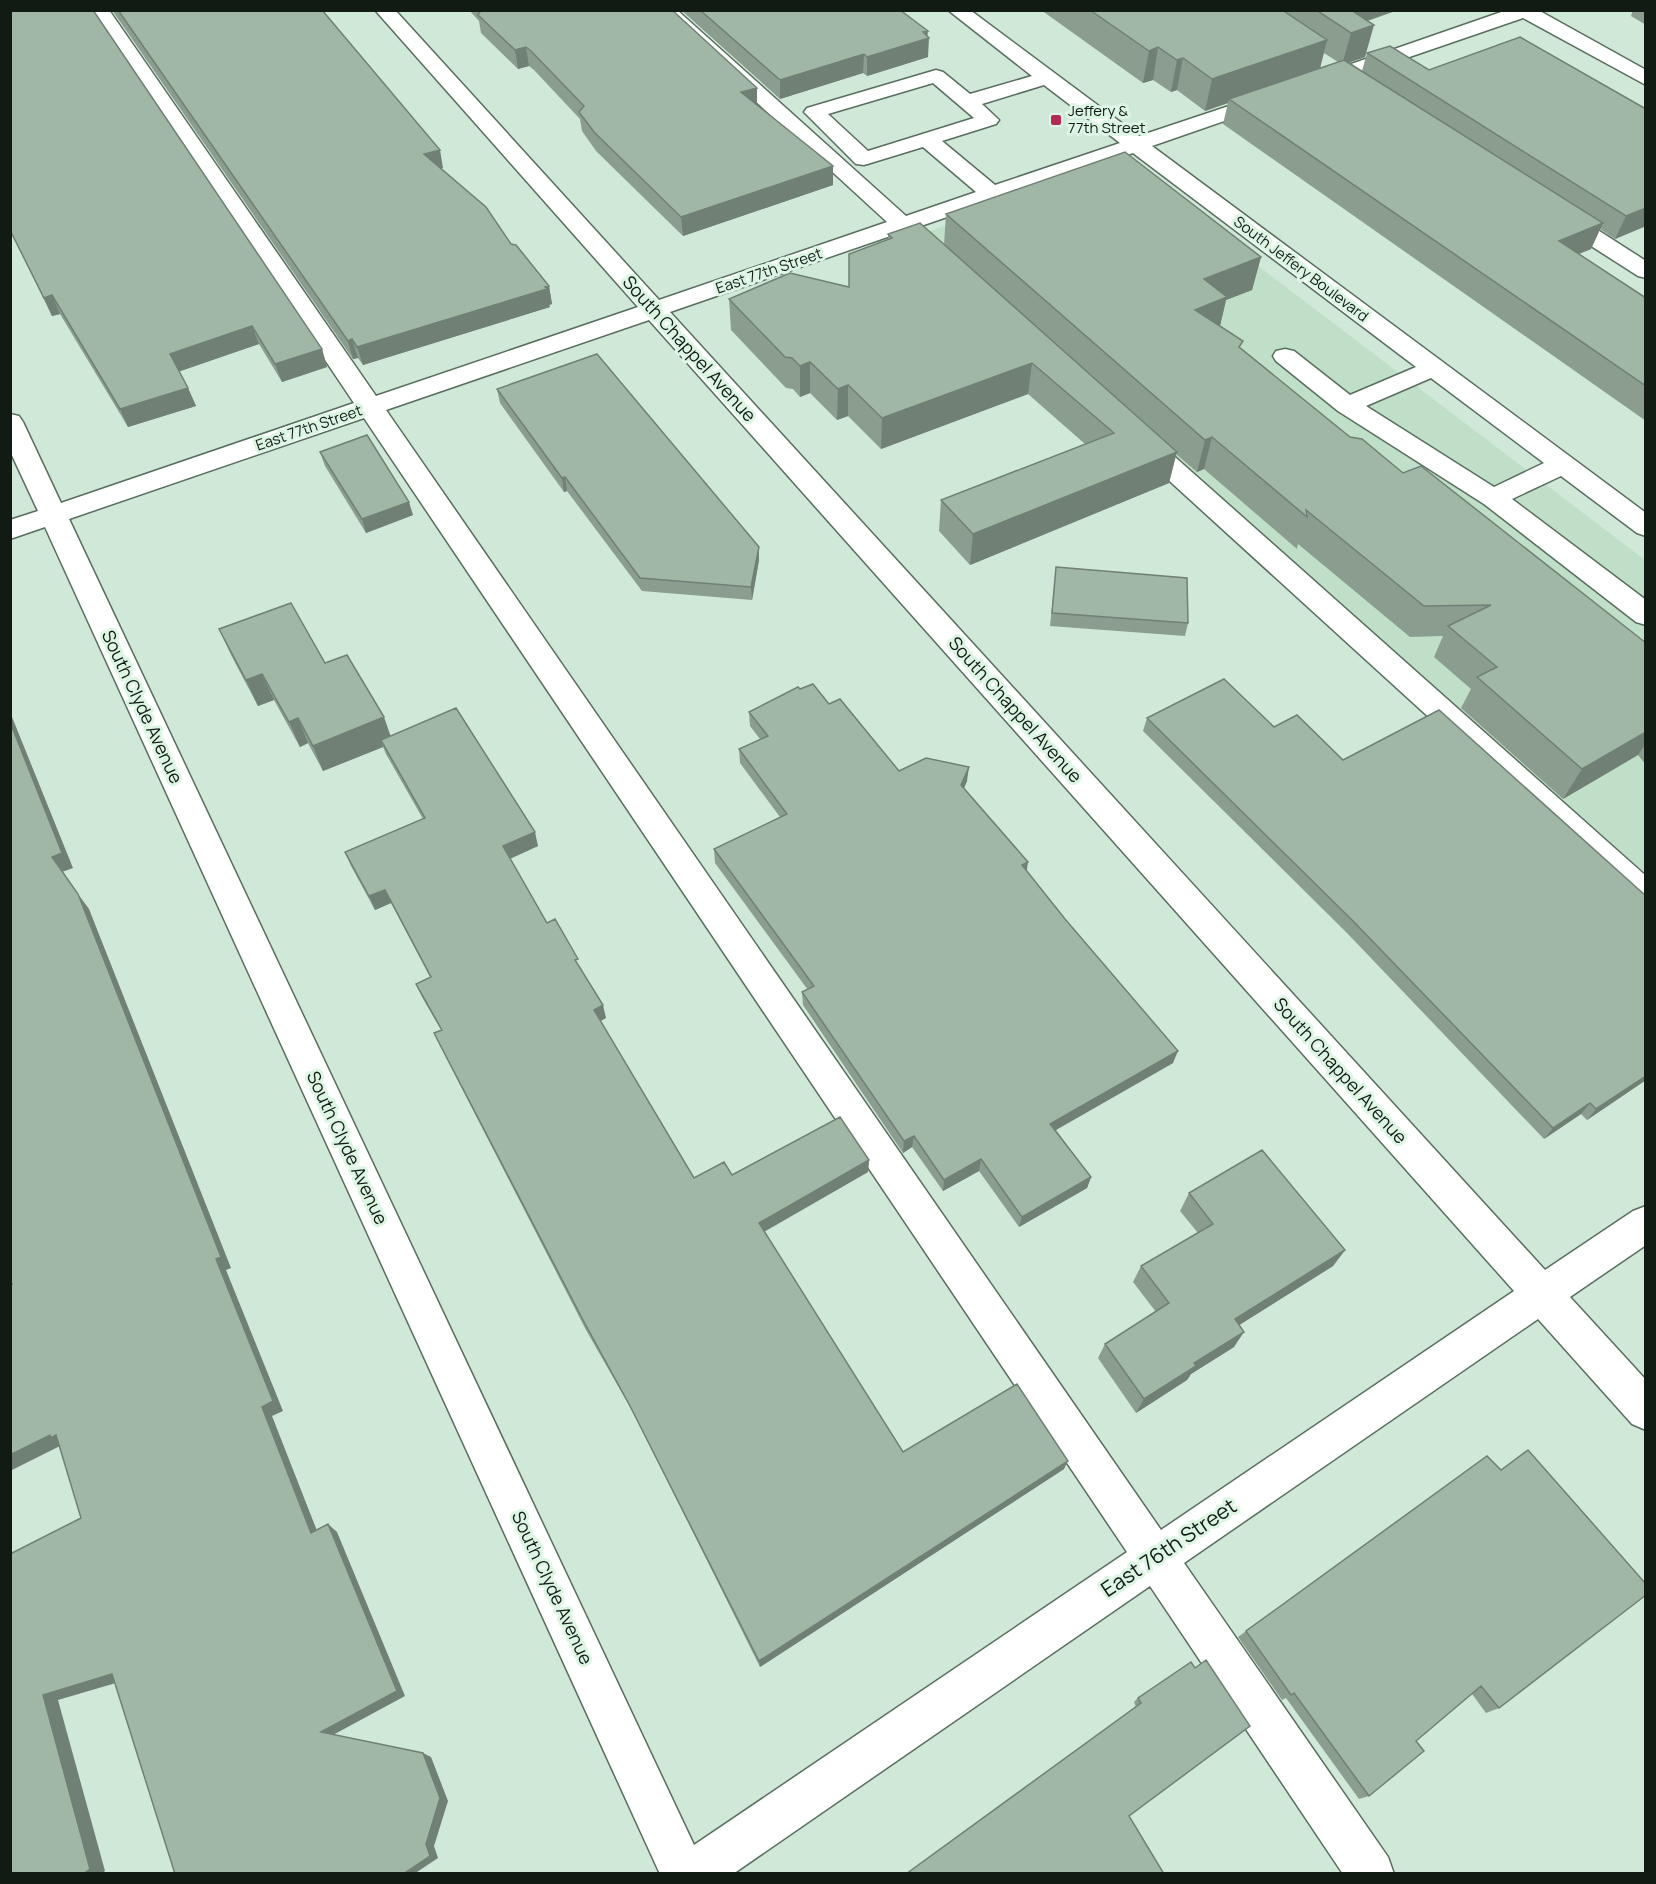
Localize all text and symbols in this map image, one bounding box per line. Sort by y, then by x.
place label: Jeffery & 77th Street [1068,100,1145,138]
marker: Jeffery & 77th Street [1049,113,1063,127]
street label: South Jeffery Boulevard [1230,211,1373,326]
street label: East 77th Street [713,242,825,299]
street label: South Chappel Avenue [618,270,762,427]
street label: East 77th Street [253,399,365,456]
street label: South Clyde Avenue [97,626,189,787]
street label: South Chappel Avenue [944,631,1088,788]
street label: South Chappel Avenue [1269,992,1413,1149]
street label: South Clyde Avenue [302,1067,394,1228]
street label: East 76th Street [1095,1491,1242,1603]
street label: South Clyde Avenue [507,1507,599,1668]

